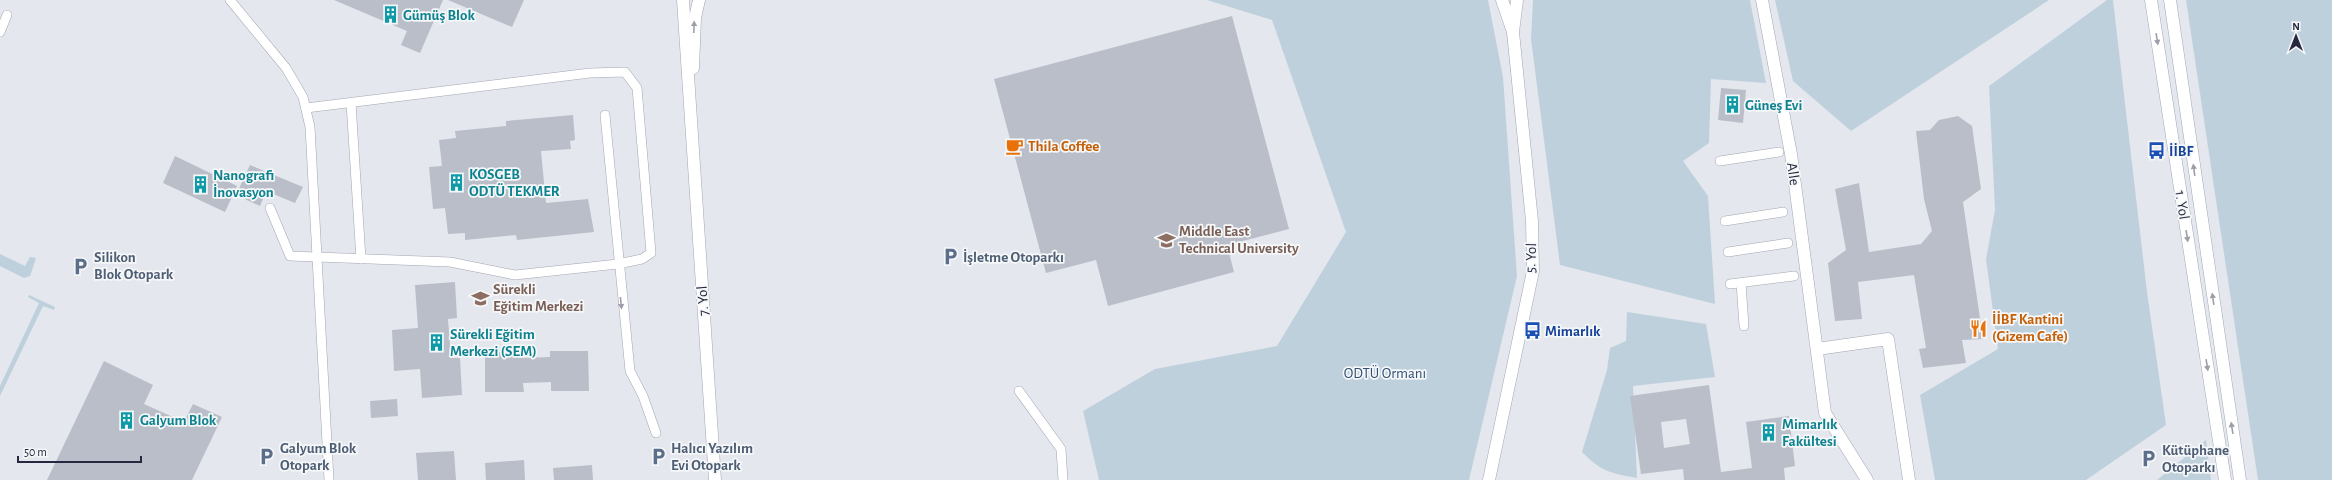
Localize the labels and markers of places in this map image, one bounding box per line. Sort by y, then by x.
building icon: Gümüş Blok [380,5,400,25]
place label: Gümüş Blok [403,8,475,23]
building icon: Güneş Evi [1722,95,1742,115]
place label: Güneş Evi [1745,98,1802,113]
cafe icon: Thila Coffee [1005,136,1025,156]
place label: Thila Coffee [1028,139,1099,154]
bus stop icon: İİBF [2146,141,2166,161]
place label: İİBF [2169,143,2195,159]
place label: KOSGEB ODTÜ TEKMER [469,167,560,199]
place label: Nanografi İnovasyon [213,168,274,200]
building icon: KOSGEB ODTÜ TEKMER [446,173,466,193]
building icon: Nanografi İnovasyon [190,174,210,194]
place label: Middle East Technical University [1179,224,1299,256]
school or university icon: Middle East Technical University [1156,230,1176,250]
parking icon: İşletme Otoparkı [940,247,960,267]
place label: İşletme Otoparkı [963,249,1064,265]
place label: Silikon Blok Otopark [94,250,174,282]
parking icon: Silikon Blok Otopark [71,256,91,276]
place label: Sürekli Eğitim Merkezi [493,282,583,314]
school or university icon: Sürekli Eğitim Merkezi [470,288,490,308]
place label: İİBF Kantini (Gizem Cafe) [1992,311,2068,344]
restaurant icon: İİBF Kantini (Gizem Cafe) [1969,318,1989,338]
bus stop icon: Mimarlık [1522,321,1542,341]
place label: Mimarlık [1545,324,1601,339]
place label: Sürekli Eğitim Merkezi (SEM) [450,327,537,359]
building icon: Sürekli Eğitim Merkezi (SEM) [427,333,447,353]
building icon: Galyum Blok [117,410,137,430]
place label: Galyum Blok [140,413,217,428]
place label: Mimarlık Fakültesi [1782,417,1838,449]
building icon: Mimarlık Fakültesi [1759,423,1779,443]
place label: Galyum Blok Otopark [280,441,357,473]
place label: Halıcı Yazılım Evi Otopark [671,441,753,473]
place label: Kütüphane Otoparkı [2162,443,2229,475]
parking icon: Galyum Blok Otopark [257,447,277,467]
parking icon: Halıcı Yazılım Evi Otopark [648,447,668,467]
parking icon: Kütüphane Otoparkı [2139,449,2159,469]

